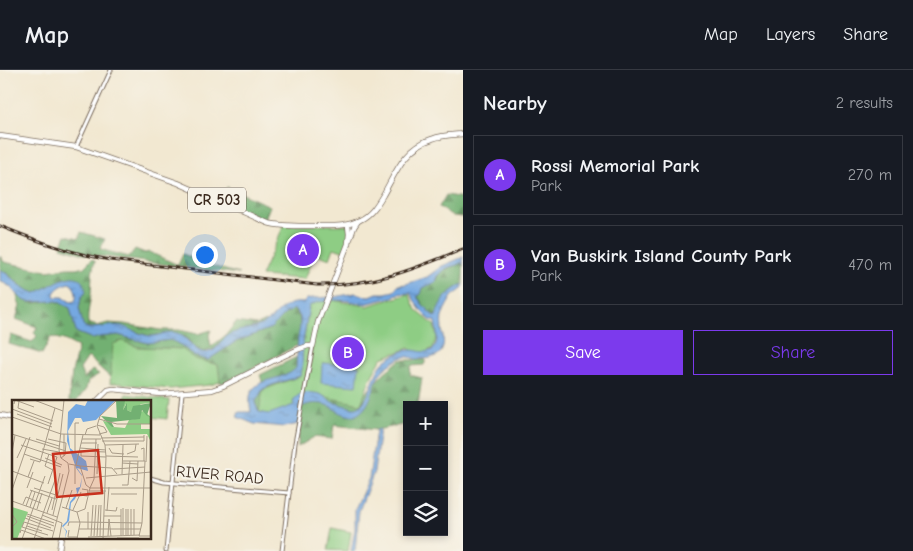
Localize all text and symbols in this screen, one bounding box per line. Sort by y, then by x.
text: Map [25,21,69,49]
text: Map [704,24,738,45]
text: Layers [766,24,815,45]
text: Share [843,24,888,45]
text: Nearby [483,91,547,115]
text: 2 results [836,94,893,112]
text: Rossi Memorial Park [531,155,699,177]
text: A [496,166,504,184]
text: 270 m [848,166,892,184]
text: Park [531,177,562,195]
road number: CR 503 [188,188,246,212]
pin: A [287,231,319,269]
your location [192,242,218,268]
text: Van Buskirk Island County Park [531,245,791,267]
text: B [495,256,505,274]
text: 470 m [848,256,892,274]
text: Park [531,267,562,285]
button: Save [483,330,683,375]
button: Share [693,330,893,375]
pin: B [332,334,364,372]
inset map [12,400,151,538]
map controls [403,401,448,536]
button: + [403,401,448,446]
button: − [403,446,448,491]
street label: RIVER ROAD [175,462,265,488]
button: layers [403,491,448,536]

